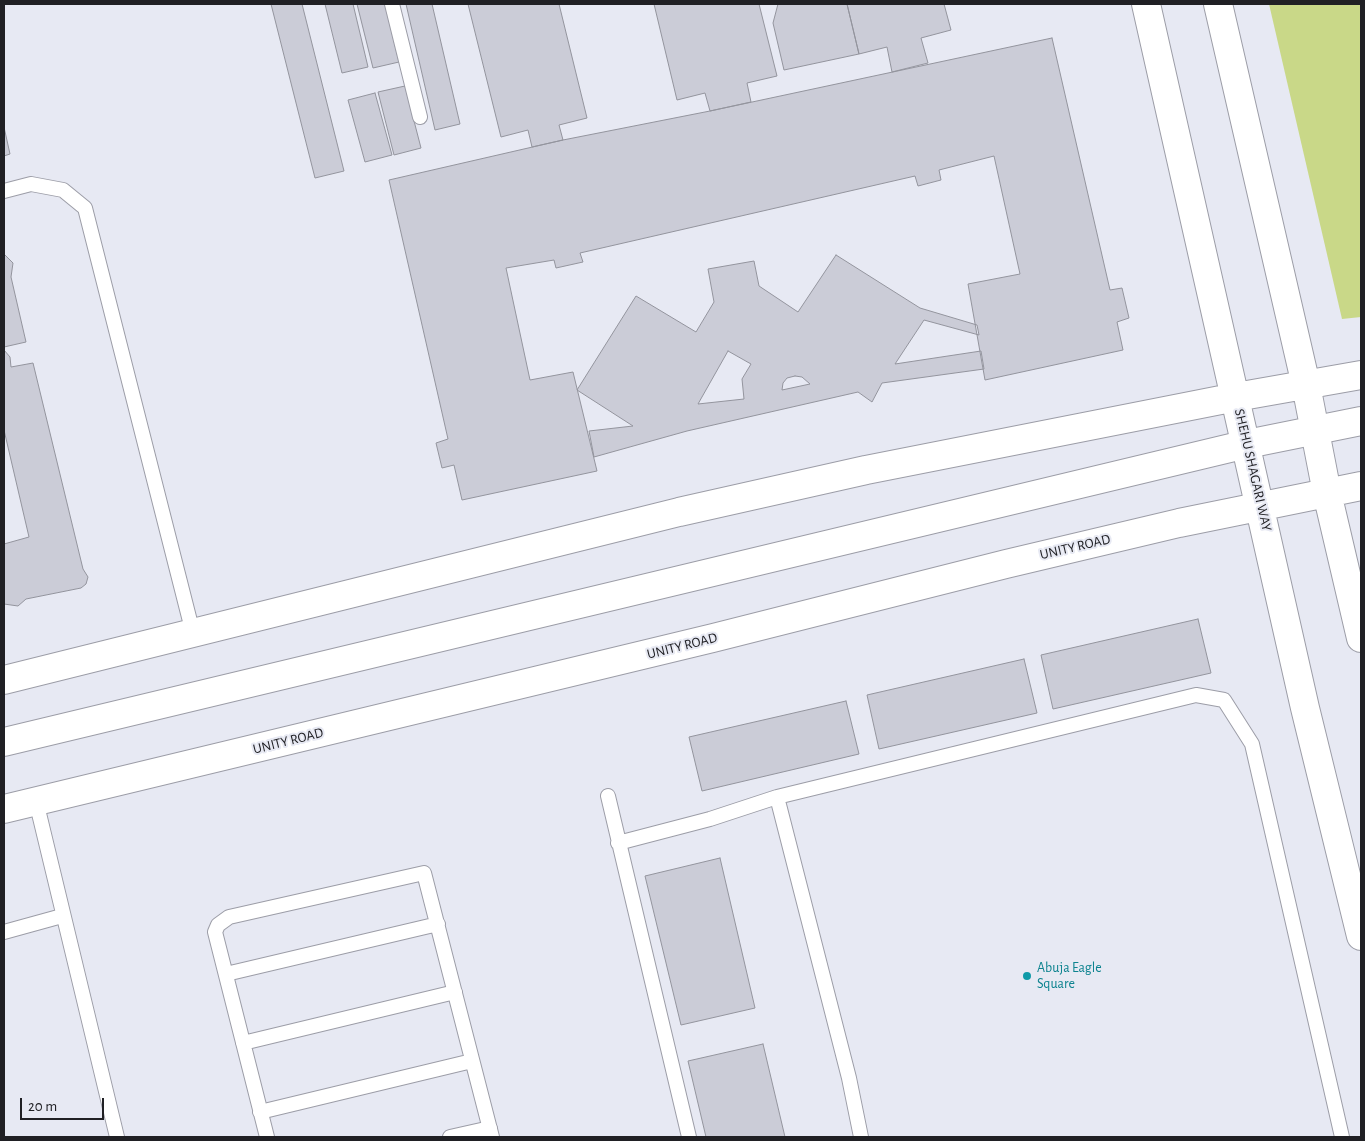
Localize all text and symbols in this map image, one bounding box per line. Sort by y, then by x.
street label: SHEHU SHAGARI WAY [1231,407,1275,533]
street label: UNITY ROAD [1038,531,1112,563]
street label: UNITY ROAD [645,629,719,663]
street label: UNITY ROAD [251,724,325,758]
place label: Abuja Eagle Square [1037,960,1102,992]
marker: Abuja Eagle Square [1021,970,1033,982]
scale bar [22,1088,106,1120]
text: 20 m [28,1099,57,1114]

